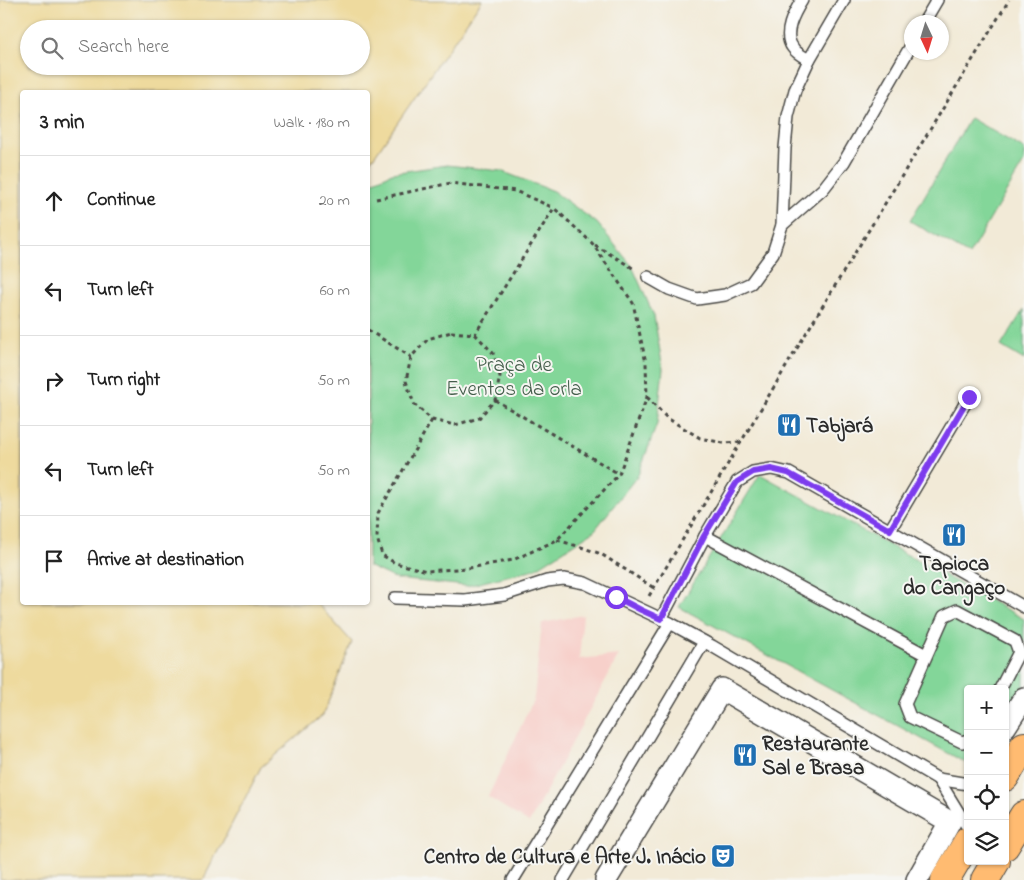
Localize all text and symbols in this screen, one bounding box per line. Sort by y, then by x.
north arrow [904,15,949,60]
search box [20,20,370,75]
icon: search [38,34,66,62]
text: Search here [78,34,169,61]
text: 3 min [40,108,84,138]
text: Walk · 180 m [273,111,350,135]
icon: ahead [40,187,68,215]
text: Continue [87,187,155,214]
text: 20 m [319,189,350,213]
icon: left [40,277,68,305]
text: Turn left [87,277,154,304]
text: 60 m [320,279,350,303]
park label: Praça de Eventos da orla [446,351,582,405]
icon: right [40,367,68,395]
text: Turn right [87,367,160,394]
text: 50 m [318,369,350,393]
route end [958,386,981,409]
restaurant icon: Tabjará [776,412,802,438]
place label: Tabjará [806,412,873,442]
icon: left [40,457,68,485]
text: Turn left [87,457,154,484]
text: 50 m [318,459,350,483]
restaurant icon: Tapioca do Cangaço [941,522,967,548]
icon: arrive [40,547,68,575]
text: Arrive at destination [87,547,244,574]
place label: Tapioca do Cangaço [903,550,1005,606]
route start [605,586,628,609]
map controls [964,685,1009,865]
button: + [964,685,1009,730]
place label: Restaurante Sal e Brasa [762,730,869,784]
button: − [964,730,1009,775]
restaurant icon: Restaurante Sal e Brasa [732,742,758,768]
button: locate [964,775,1009,820]
button: layers [964,820,1009,865]
place label: Centro de Cultura e Arte J. Inácio [424,843,706,873]
theatre icon: Centro de Cultura e Arte J. Inácio [710,843,736,869]

